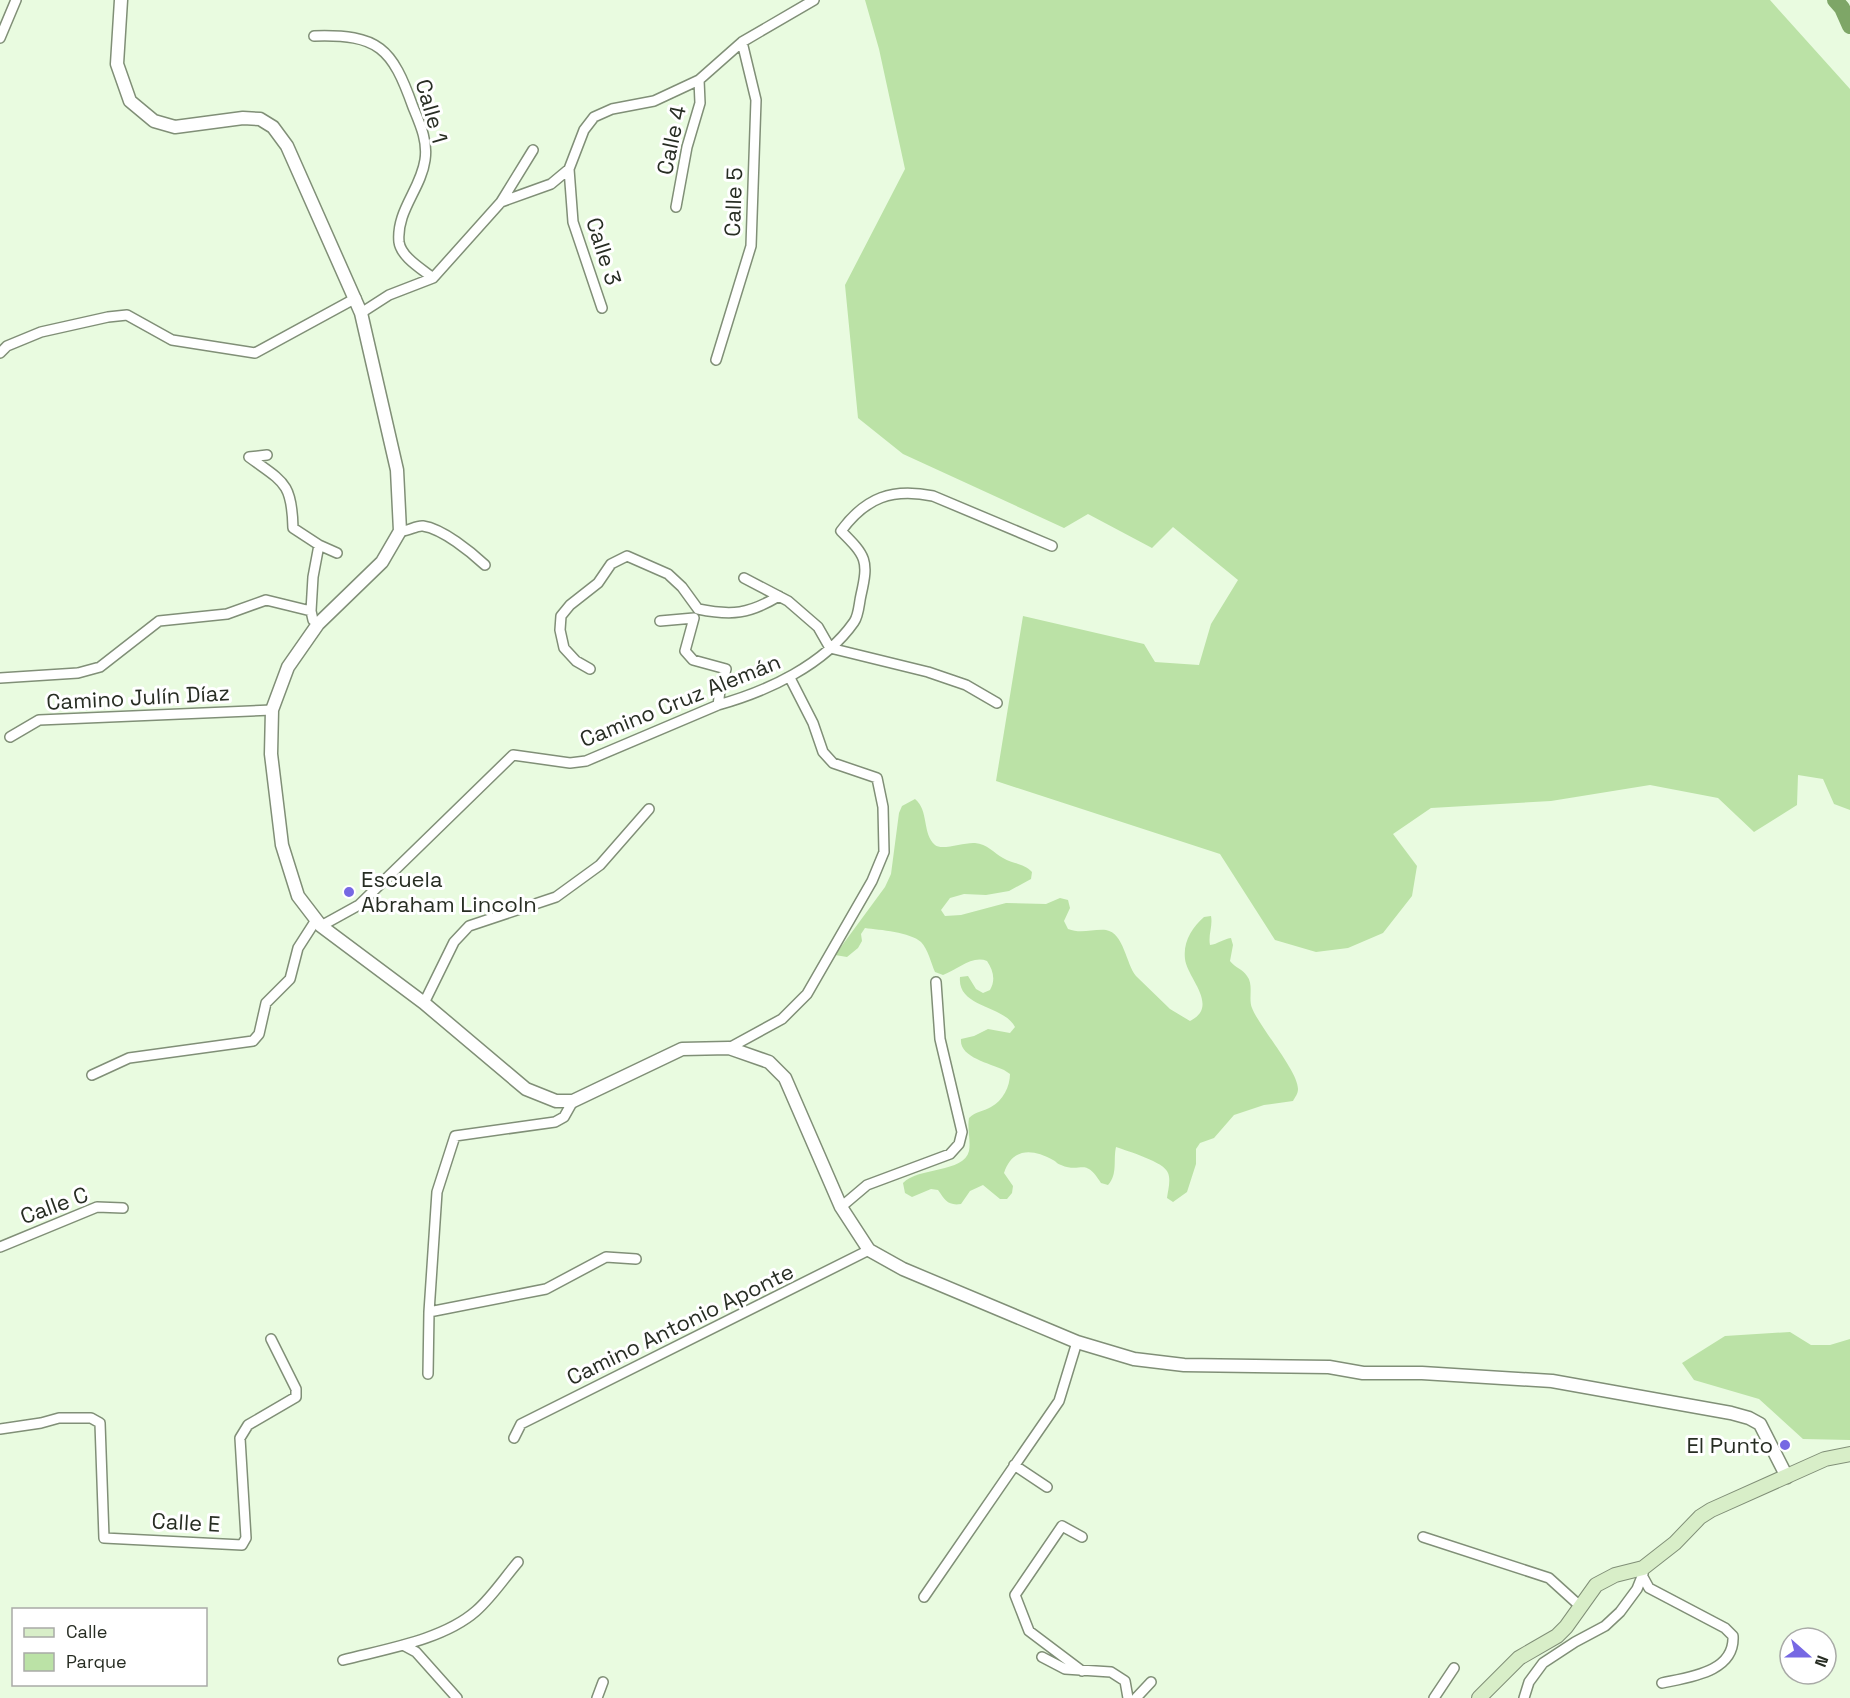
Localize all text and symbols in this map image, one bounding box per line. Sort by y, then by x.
street label: Calle 1 [410,76,454,146]
street label: Calle 4 [650,103,692,177]
street label: Calle 5 [718,167,748,237]
street label: Calle 3 [580,214,628,288]
street label: Camino Cruz Alemán [576,647,784,753]
street label: Camino Julín Díaz [45,678,231,716]
place label: Escuela Abraham Lincoln [361,865,537,918]
marker: Escuela Abraham Lincoln [342,885,356,899]
street label: Calle C [16,1180,92,1230]
street label: Camino Antonio Aponte [562,1257,798,1391]
place label: El Punto [1686,1431,1773,1459]
marker: El Punto [1778,1438,1792,1452]
street label: Calle E [151,1506,221,1538]
legend [12,1608,207,1686]
text: Calle [66,1620,107,1643]
north arrow [1778,1626,1838,1686]
text: Parque [66,1650,127,1673]
text: N [1810,1652,1833,1670]

